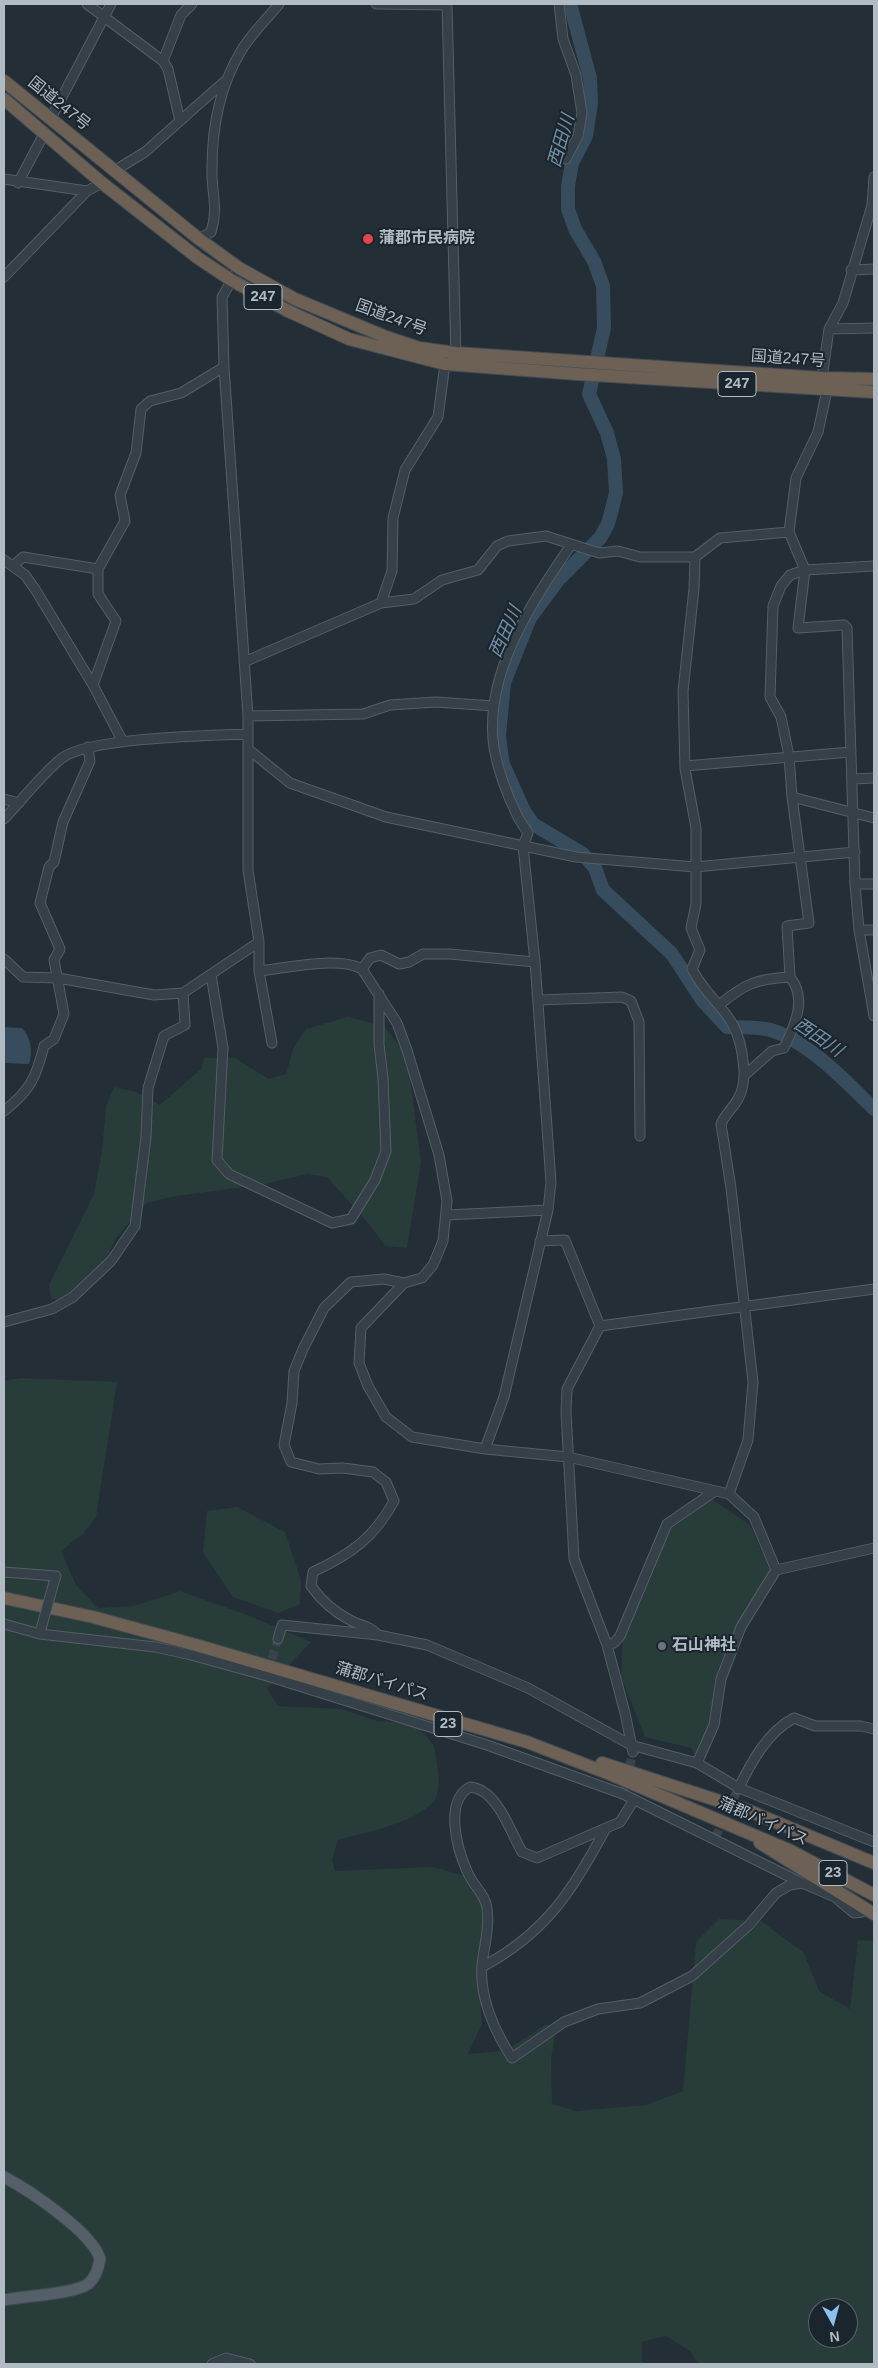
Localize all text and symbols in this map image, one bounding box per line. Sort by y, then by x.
street label: 国道247号 [24,73,94,135]
water label: 西田川 [544,112,580,170]
place label: 蒲郡市民病院 [379,229,475,249]
marker: 蒲郡市民病院 [361,232,375,246]
road number: 247 [244,284,282,310]
street label: 国道247号 [353,296,429,340]
street label: 国道247号 [750,347,826,371]
road number: 247 [718,372,756,396]
water label: 西田川 [485,603,527,661]
water label: 西田川 [790,1014,846,1062]
place label: 石山神社 [672,1636,736,1656]
marker: 石山神社 [656,1640,668,1652]
street label: 蒲郡バイパス [333,1659,431,1705]
road number: 23 [434,1712,462,1736]
street label: 蒲郡バイパス [715,1794,811,1850]
road number: 23 [819,1860,847,1886]
north arrow [808,2298,858,2348]
text: N [829,2328,841,2345]

